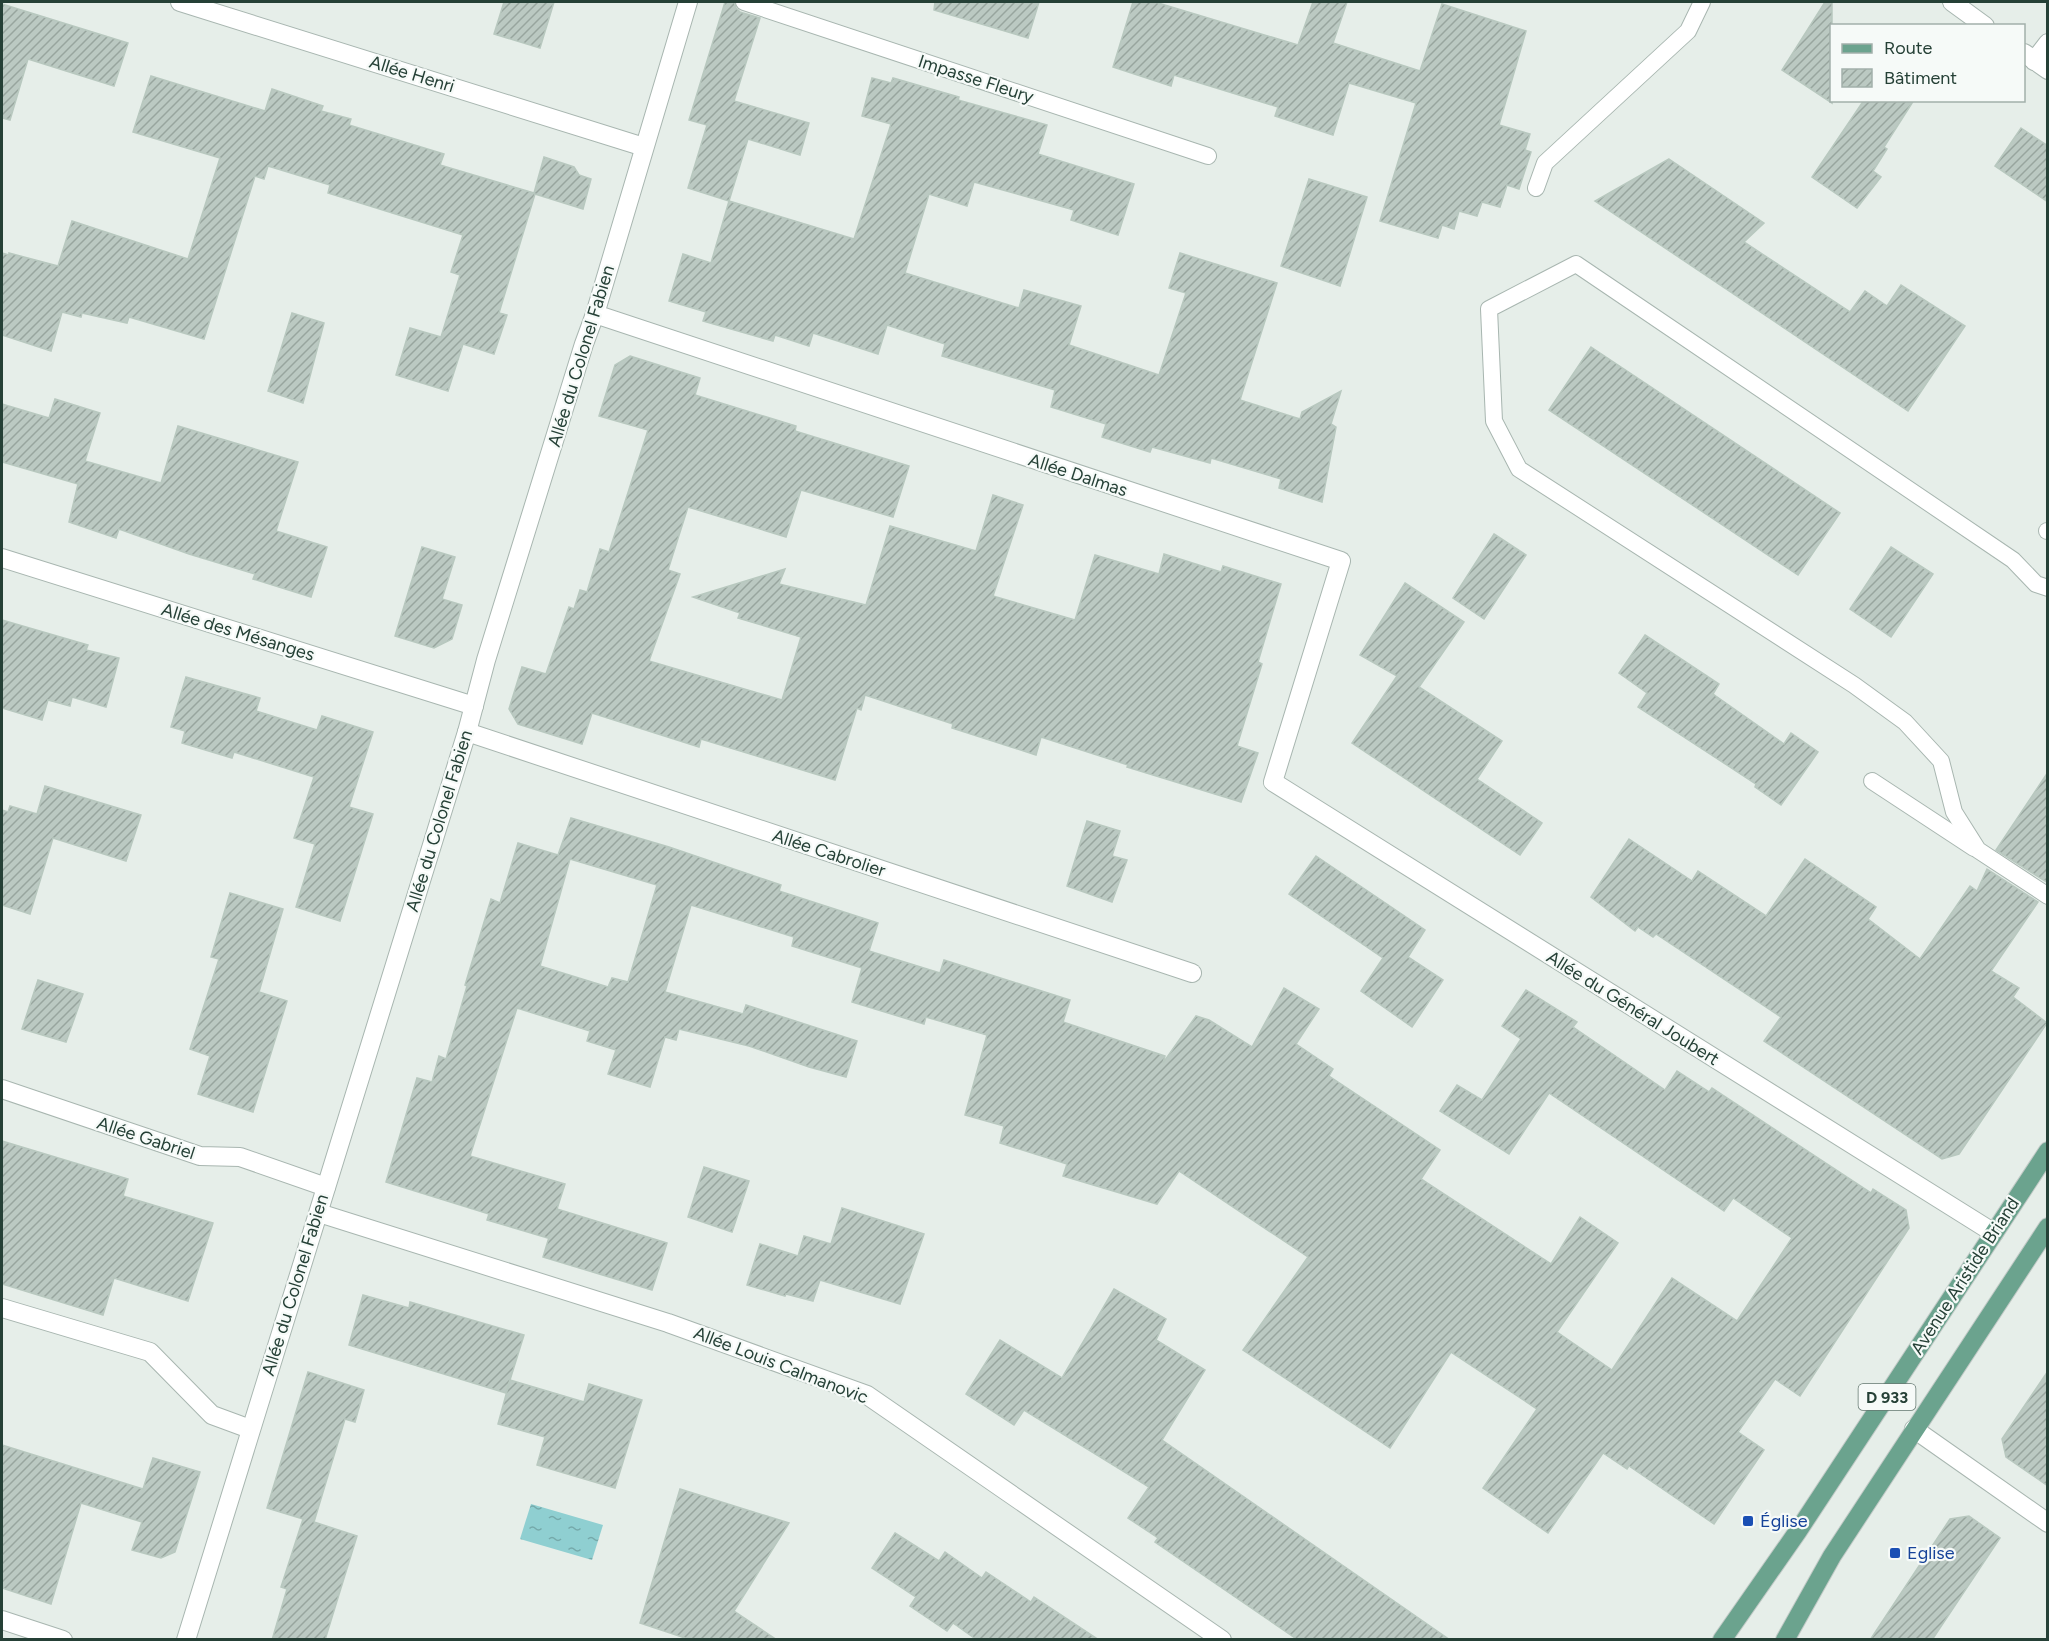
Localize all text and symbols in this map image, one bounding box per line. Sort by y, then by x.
legend [1830,24,2025,102]
text: Route [1884,37,1933,59]
street label: Impasse Fleury [915,50,1037,108]
street label: Allée Henri [367,51,457,97]
text: Bâtiment [1884,67,1957,89]
street label: Allée du Colonel Fabien [543,263,619,449]
street label: Allée Dalmas [1026,449,1130,501]
street label: Allée des Mésanges [159,598,317,666]
street label: Allée du Colonel Fabien [401,728,477,914]
street label: Allée Cabrolier [770,824,888,882]
street label: Allée du Général Joubert [1543,946,1724,1070]
street label: Allée Gabriel [94,1112,198,1164]
street label: Allée du Colonel Fabien [257,1192,333,1378]
street label: Avenue Aristide Briand [1906,1193,2024,1359]
street label: Allée Louis Calmanovic [691,1322,872,1409]
road number: D 933 [1858,1384,1916,1410]
place label: Église [1760,1510,1808,1532]
marker: Église [1741,1514,1755,1528]
place label: Eglise [1907,1542,1955,1564]
marker: Eglise [1888,1546,1902,1560]

